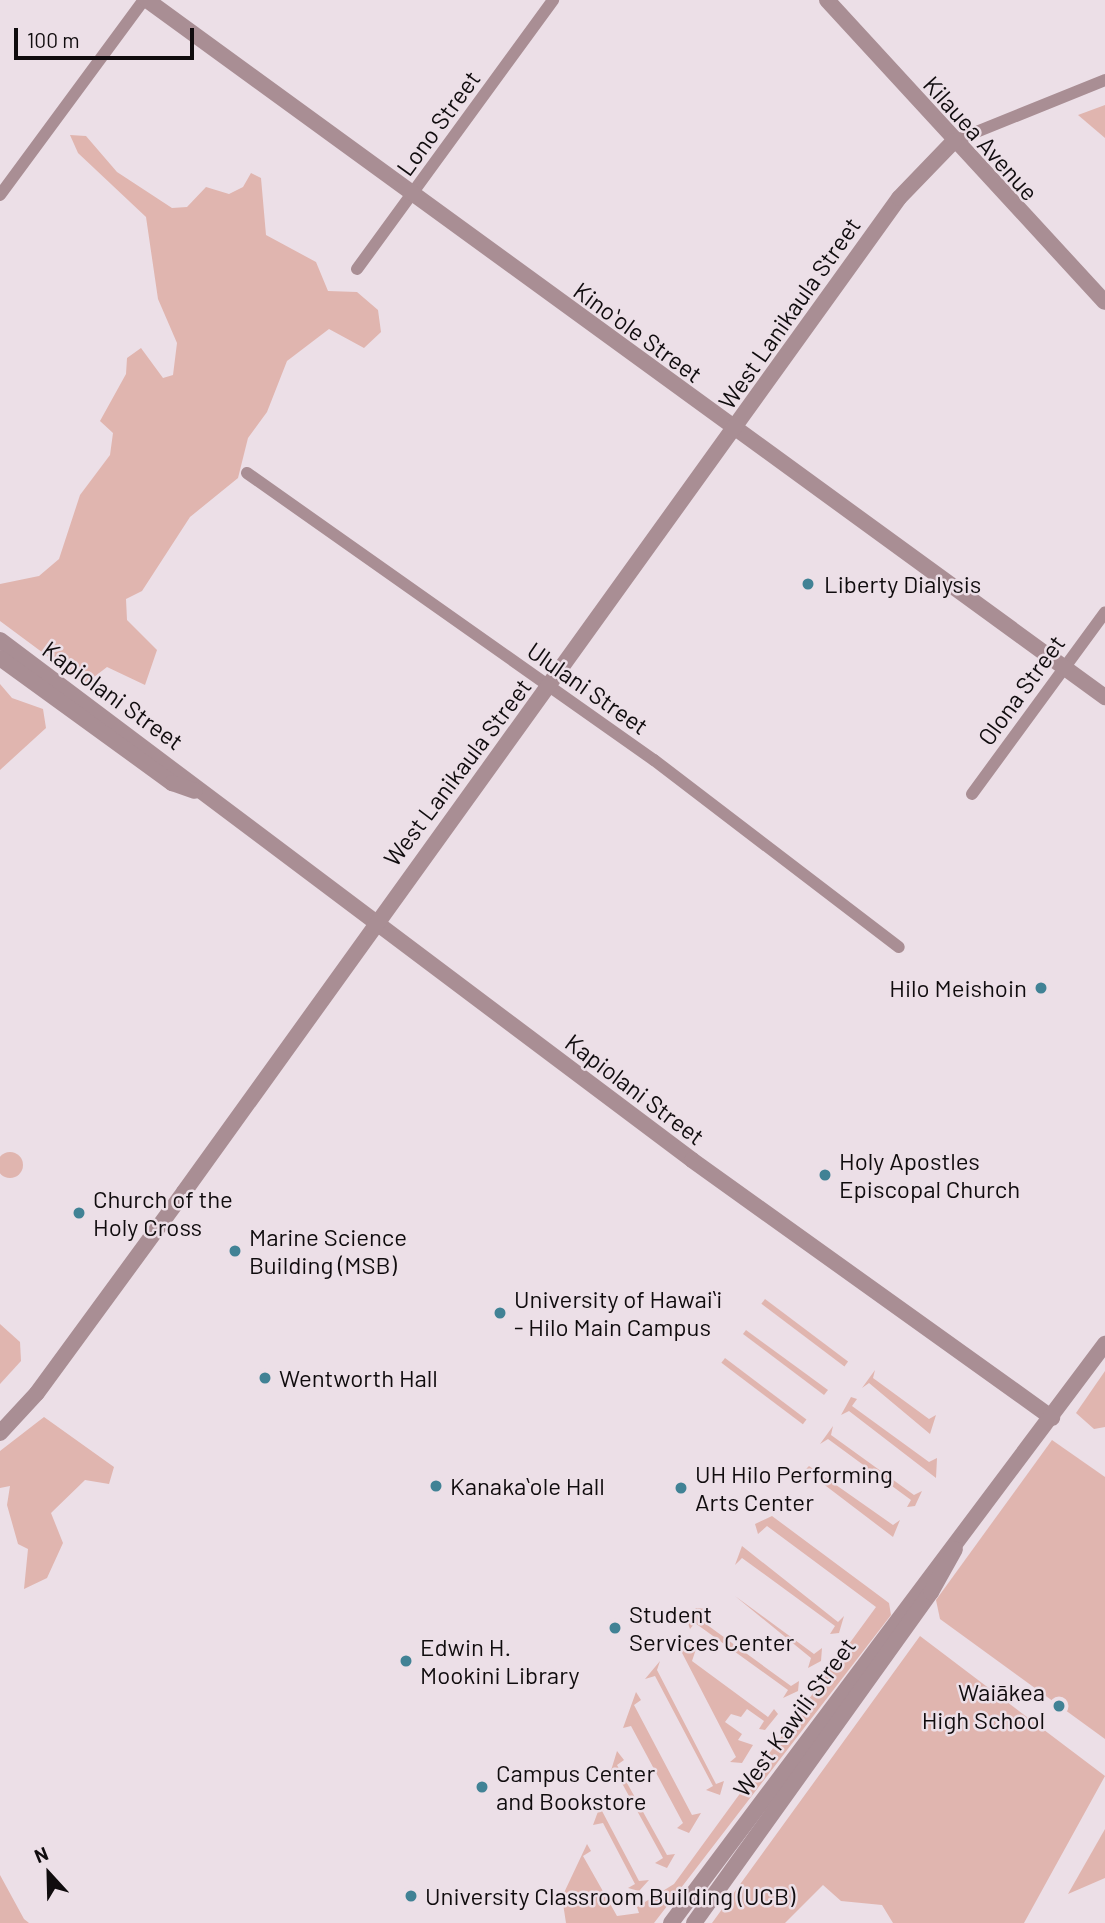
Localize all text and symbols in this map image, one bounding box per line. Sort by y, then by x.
scale bar [18,14,198,58]
text: 100 m [27,27,80,52]
street label: Lono Street [390,65,486,181]
street label: Kilauea Avenue [918,70,1044,206]
street label: West Lanikaula Street [712,212,866,414]
street label: Kinoʻole Street [568,276,708,388]
place label: Liberty Dialysis [824,570,981,598]
marker: Liberty Dialysis [798,574,818,594]
street label: Olona Street [971,629,1071,751]
street label: Kapiolani Street [37,634,189,756]
street label: Ululani Street [522,636,654,740]
street label: West Lanikaula Street [377,672,537,872]
place label: Hilo Meishoin [889,974,1027,1002]
marker: Hilo Meishoin [1033,980,1049,996]
street label: Kapiolani Street [560,1027,710,1151]
place label: Holy Apostles Episcopal Church [839,1147,1020,1203]
marker: Holy Apostles Episcopal Church [817,1167,833,1183]
place label: Church of the Holy Cross [93,1185,233,1241]
marker: Church of the Holy Cross [71,1205,87,1221]
place label: Marine Science Building (MSB) [249,1223,407,1279]
marker: Marine Science Building (MSB) [227,1243,243,1259]
place label: University of Hawaiʻi - Hilo Main Campus [514,1285,722,1341]
marker: University of Hawaiʻi - Hilo Main Campus [492,1305,508,1321]
place label: Wentworth Hall [279,1364,438,1392]
marker: Wentworth Hall [257,1370,273,1386]
place label: UH Hilo Performing Arts Center [695,1460,893,1516]
place label: Kanakaʻole Hall [450,1472,605,1500]
marker: Kanakaʻole Hall [428,1478,444,1494]
marker: UH Hilo Performing Arts Center [673,1480,689,1496]
place label: Student Services Center [629,1600,794,1656]
marker: Student Services Center [607,1620,623,1636]
street label: West Kawili Street [727,1632,861,1802]
place label: Edwin H. Mookini Library [420,1633,580,1689]
marker: Edwin H. Mookini Library [398,1653,414,1669]
place label: Waiākea High School [922,1678,1045,1734]
marker: Waiākea High School [1051,1698,1067,1714]
place label: Campus Center and Bookstore [496,1759,655,1815]
marker: Campus Center and Bookstore [474,1779,490,1795]
north arrow [14,1839,84,1909]
text: N [31,1841,51,1867]
place label: University Classroom Building (UCB) [425,1882,795,1910]
marker: University Classroom Building (UCB) [403,1888,419,1904]

